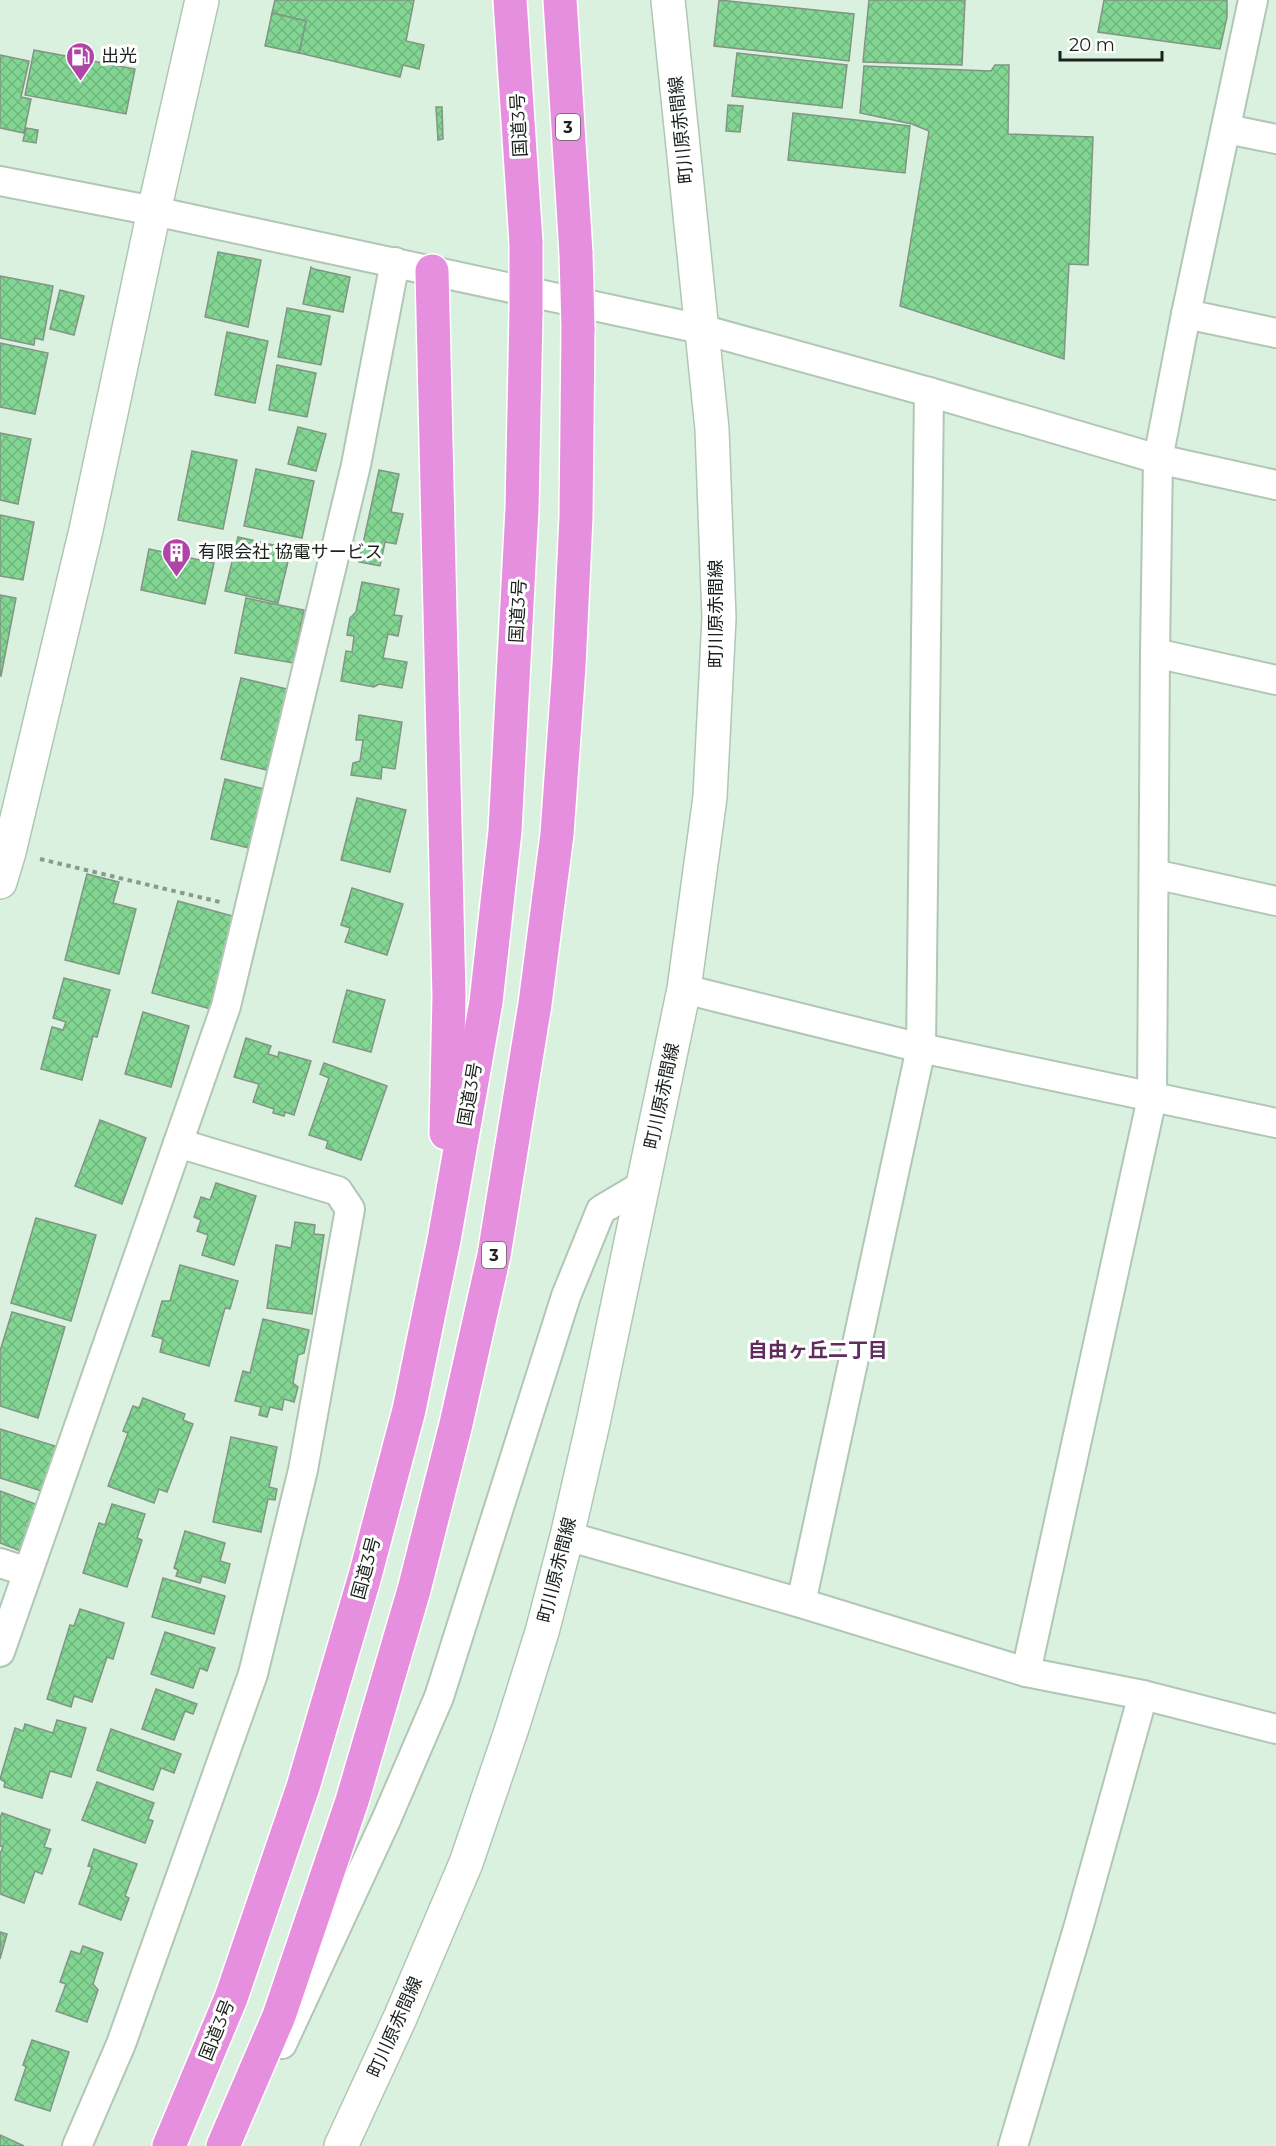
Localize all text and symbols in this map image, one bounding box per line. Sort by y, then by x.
scale bar [1060,24,1162,62]
text: 20 m [1069,34,1115,56]
fuel station icon: 出光 [64,40,96,82]
place label: 出光 [101,45,137,67]
street label: 町川原赤間線 [664,75,698,185]
street label: 国道3号 [506,92,532,158]
road number: 3 [556,114,580,140]
building icon: 有限会社 協電サービス [161,536,193,578]
place label: 有限会社 協電サービス [198,541,383,563]
street label: 町川原赤間線 [705,560,727,668]
street label: 国道3号 [505,578,531,644]
street label: 町川原赤間線 [640,1041,684,1151]
street label: 国道3号 [454,1060,486,1128]
road number: 3 [482,1242,506,1268]
district label: 自由ヶ丘二丁目 [748,1338,888,1362]
street label: 町川原赤間線 [533,1515,581,1625]
street label: 国道3号 [347,1534,385,1602]
street label: 町川原赤間線 [363,1973,427,2081]
street label: 国道3号 [195,1996,239,2064]

